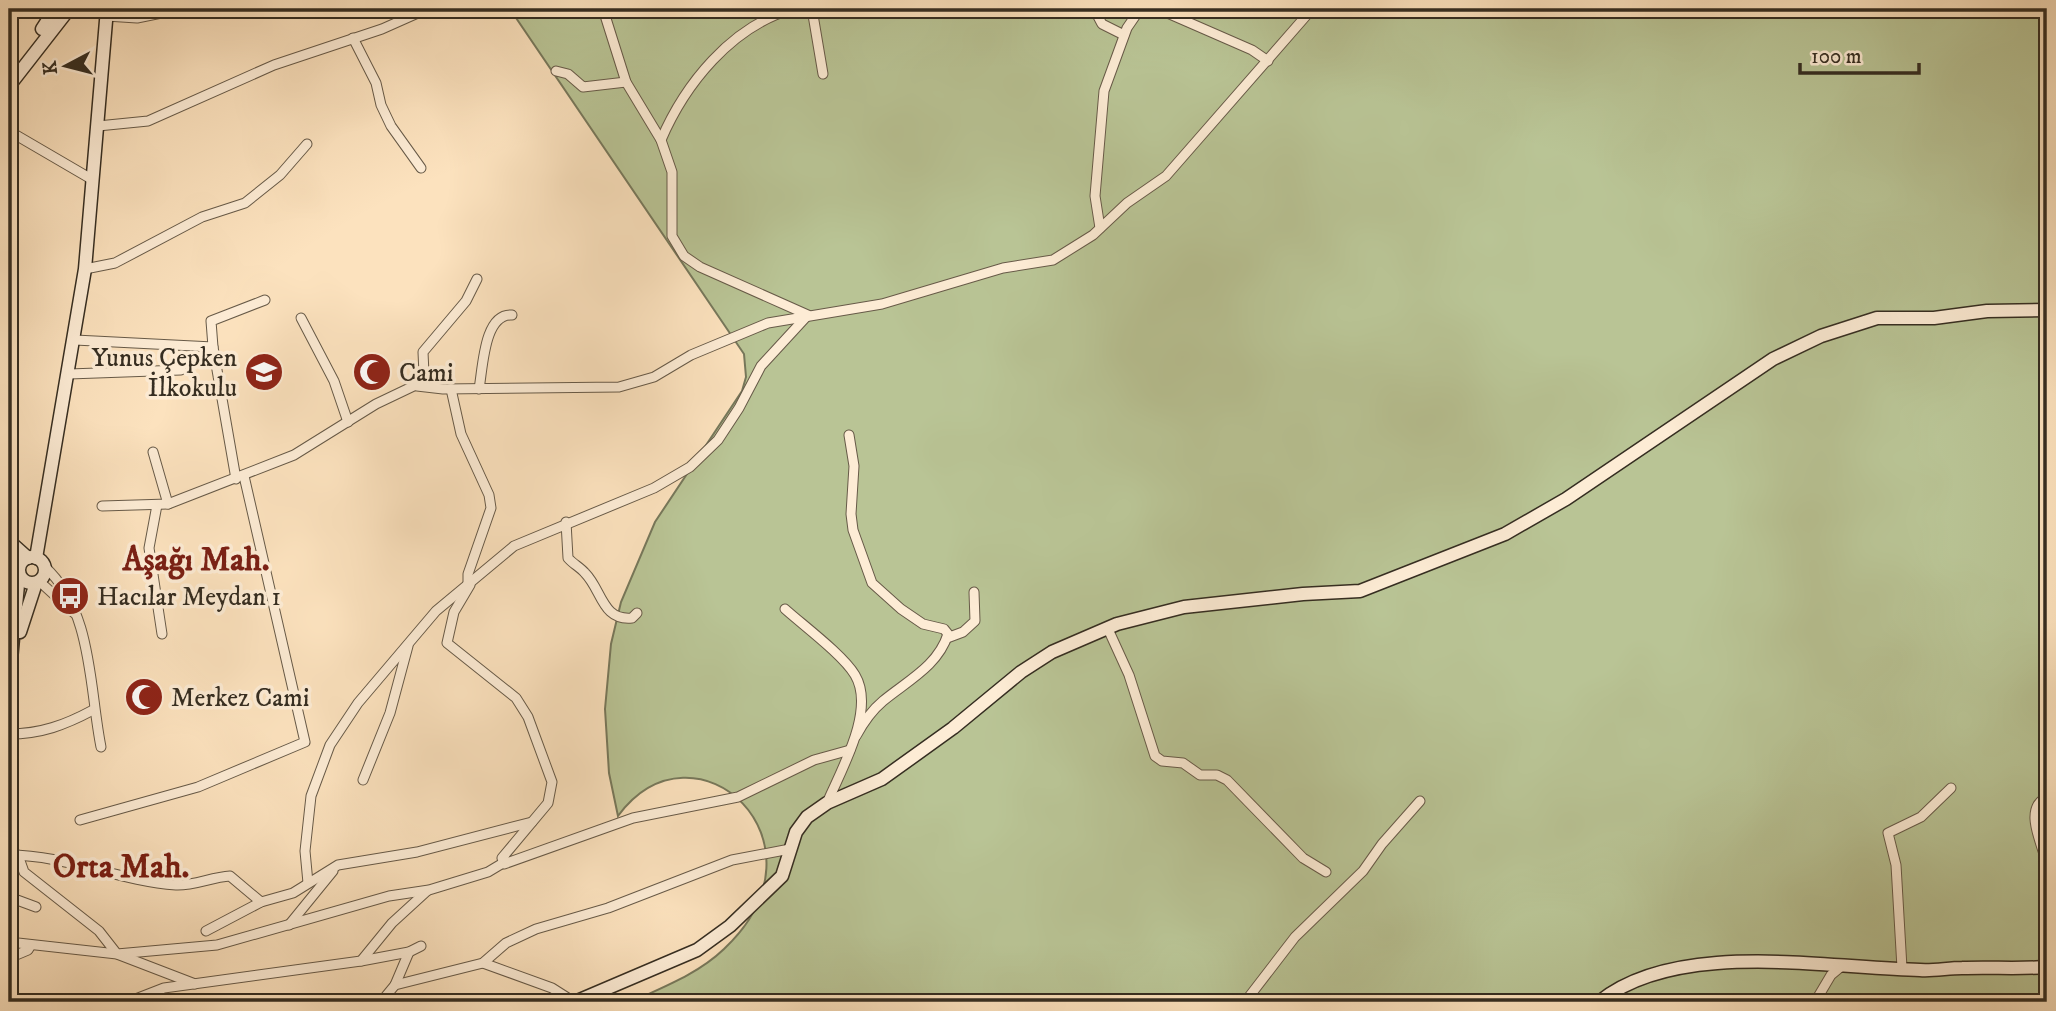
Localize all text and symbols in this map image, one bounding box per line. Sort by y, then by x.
north arrow [32,32,102,102]
scale bar [1800,32,1920,76]
text: 100 m [1811,44,1862,70]
text: K [38,59,63,76]
place label: Yunus Çepken İlkokulu [91,342,237,405]
school or university icon: Yunus Çepken İlkokulu [243,351,285,393]
mosque icon: Cami [351,351,393,393]
place label: Cami [399,357,454,390]
district label: Aşağı Mah. [121,540,270,581]
bus stop icon: Hacılar Meydan 1 [49,575,91,617]
place label: Hacılar Meydan 1 [97,581,281,614]
mosque icon: Merkez Cami [123,676,165,718]
place label: Merkez Cami [171,682,310,715]
district label: Orta Mah. [53,847,189,888]

